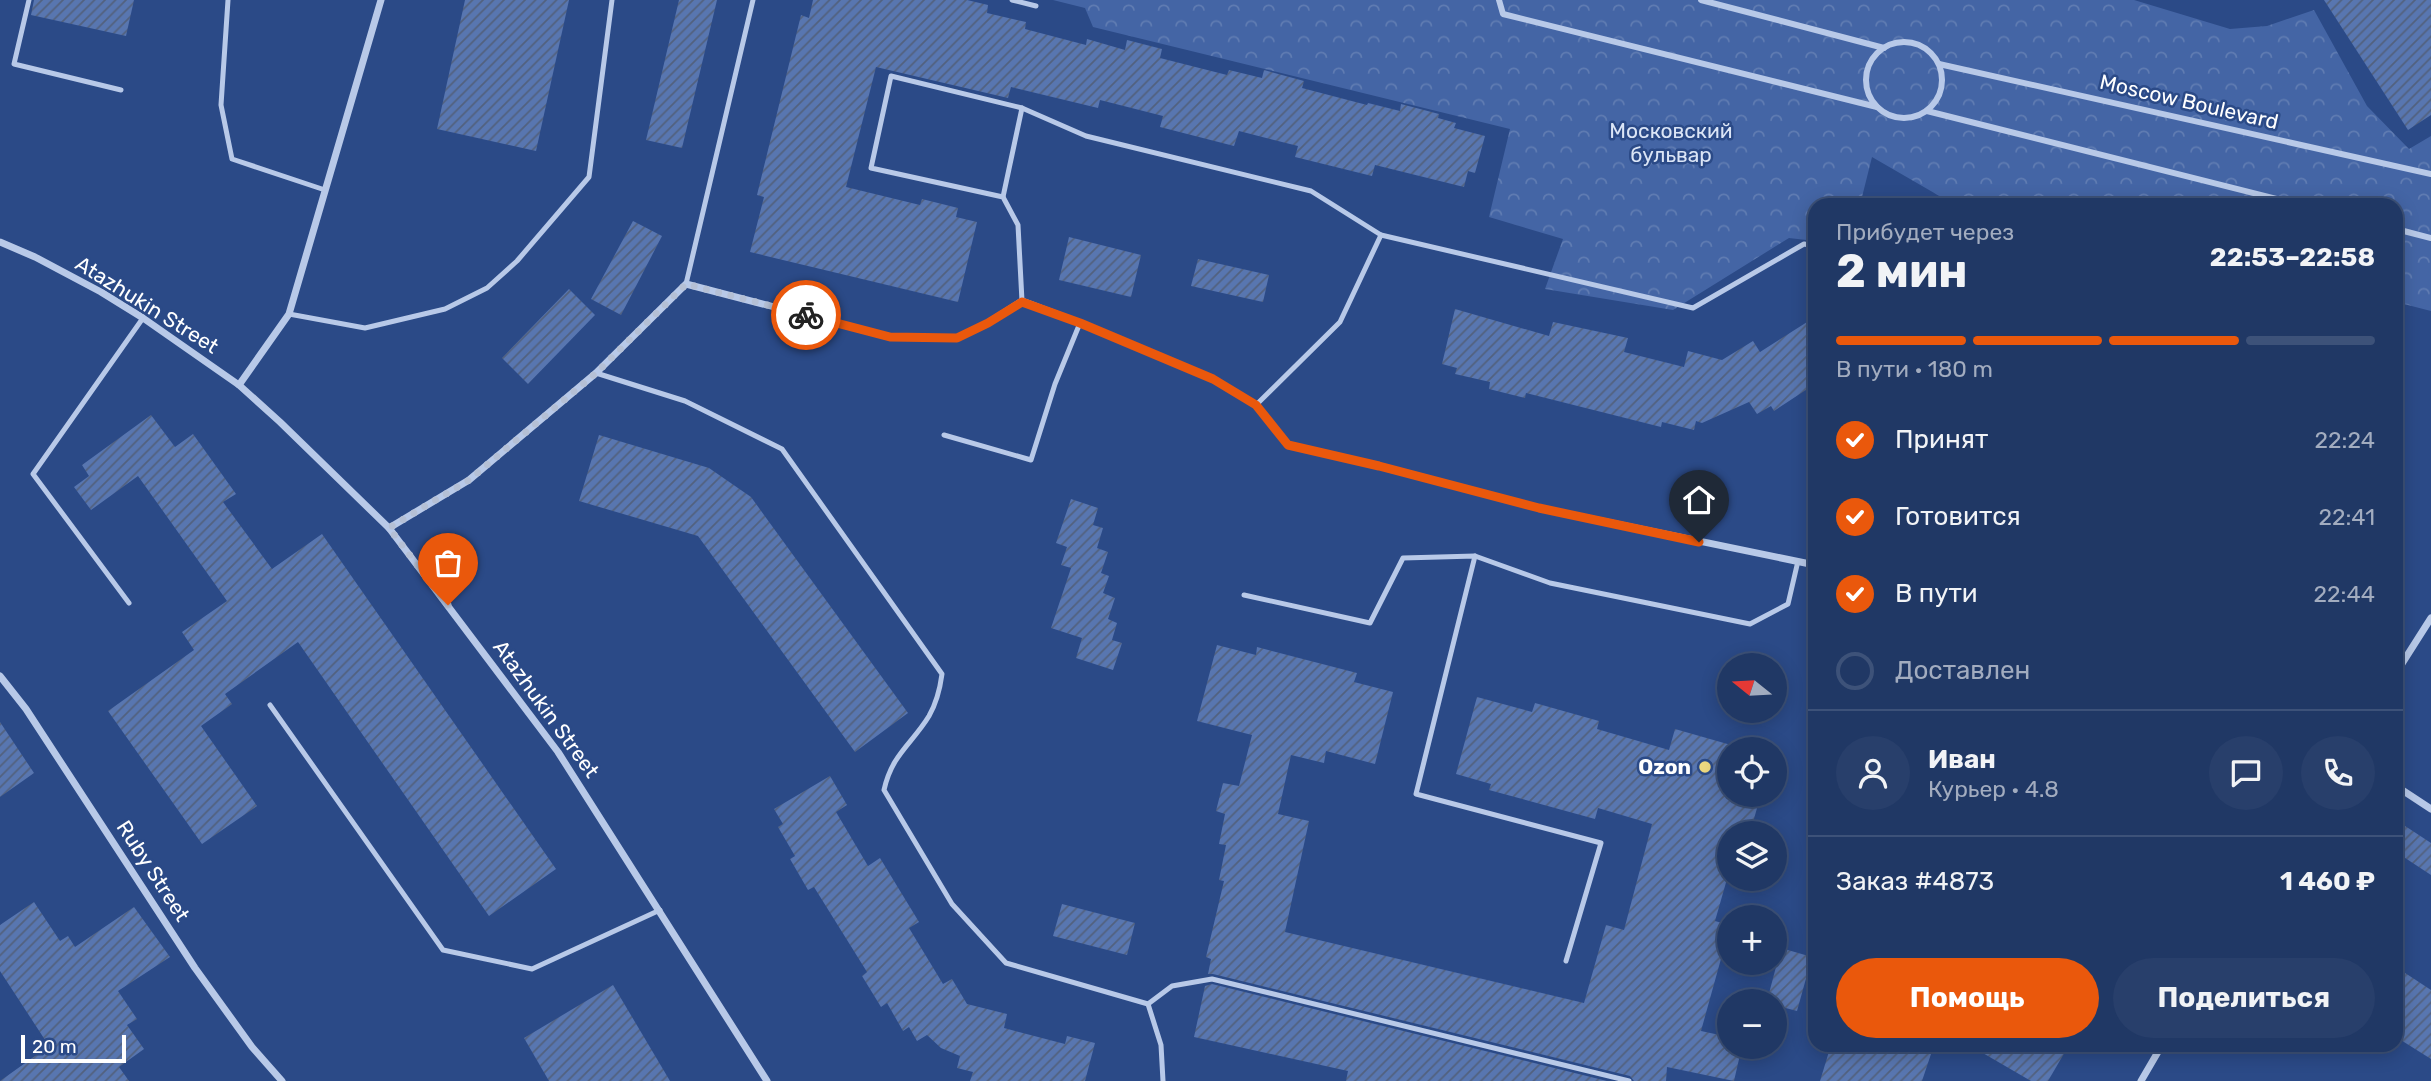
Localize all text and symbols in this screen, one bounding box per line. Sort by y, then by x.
street label: Moscow Boulevard [2097,69,2281,134]
park label: Московский бульвар [1609,118,1733,167]
text: Прибудет через [1836,218,2014,246]
text: 22:53–22:58 [2210,242,2375,273]
text: 2 мин [1836,244,1968,299]
street label: Atazhukin Street [71,251,223,359]
courier [771,280,841,350]
icon: bike [787,296,825,334]
text: В пути · 180 m [1836,355,1993,383]
icon: check [1836,421,1874,459]
text: Принят [1895,424,1988,455]
text: 22:24 [2315,426,2375,454]
pin [1669,470,1729,542]
icon: home [1680,481,1718,519]
icon: check [1836,498,1874,536]
text: Готовится [1895,501,2021,532]
text: 22:41 [2318,503,2375,531]
pin [418,533,478,605]
icon: bag [429,544,467,582]
icon: check [1836,575,1874,613]
text: В пути [1895,578,1978,609]
text: 22:44 [2314,580,2375,608]
street label: Atazhukin Street [488,635,605,782]
north arrow [1717,653,1787,723]
map controls [1717,653,1787,1059]
text: Доставлен [1895,655,2030,686]
button: person [1836,736,1910,810]
button: chat [2209,736,2283,810]
button: phone [2301,736,2375,810]
button: locate [1717,737,1787,807]
text: Иван [1928,744,1996,775]
place label: Ozon [1638,754,1691,779]
marker: Ozon [1697,759,1713,775]
text: Курьер · 4.8 [1928,775,2059,803]
street label: Ruby Street [112,816,195,926]
button: layers [1717,821,1787,891]
text: Заказ #4873 [1836,866,1994,897]
text: 1 460 ₽ [2280,866,2375,897]
button: + [1717,905,1787,975]
button: Помощь [1836,958,2099,1038]
button: Поделиться [2113,958,2375,1038]
button: − [1717,989,1787,1059]
scale bar [21,1032,126,1064]
text: 20 m [32,1035,77,1058]

